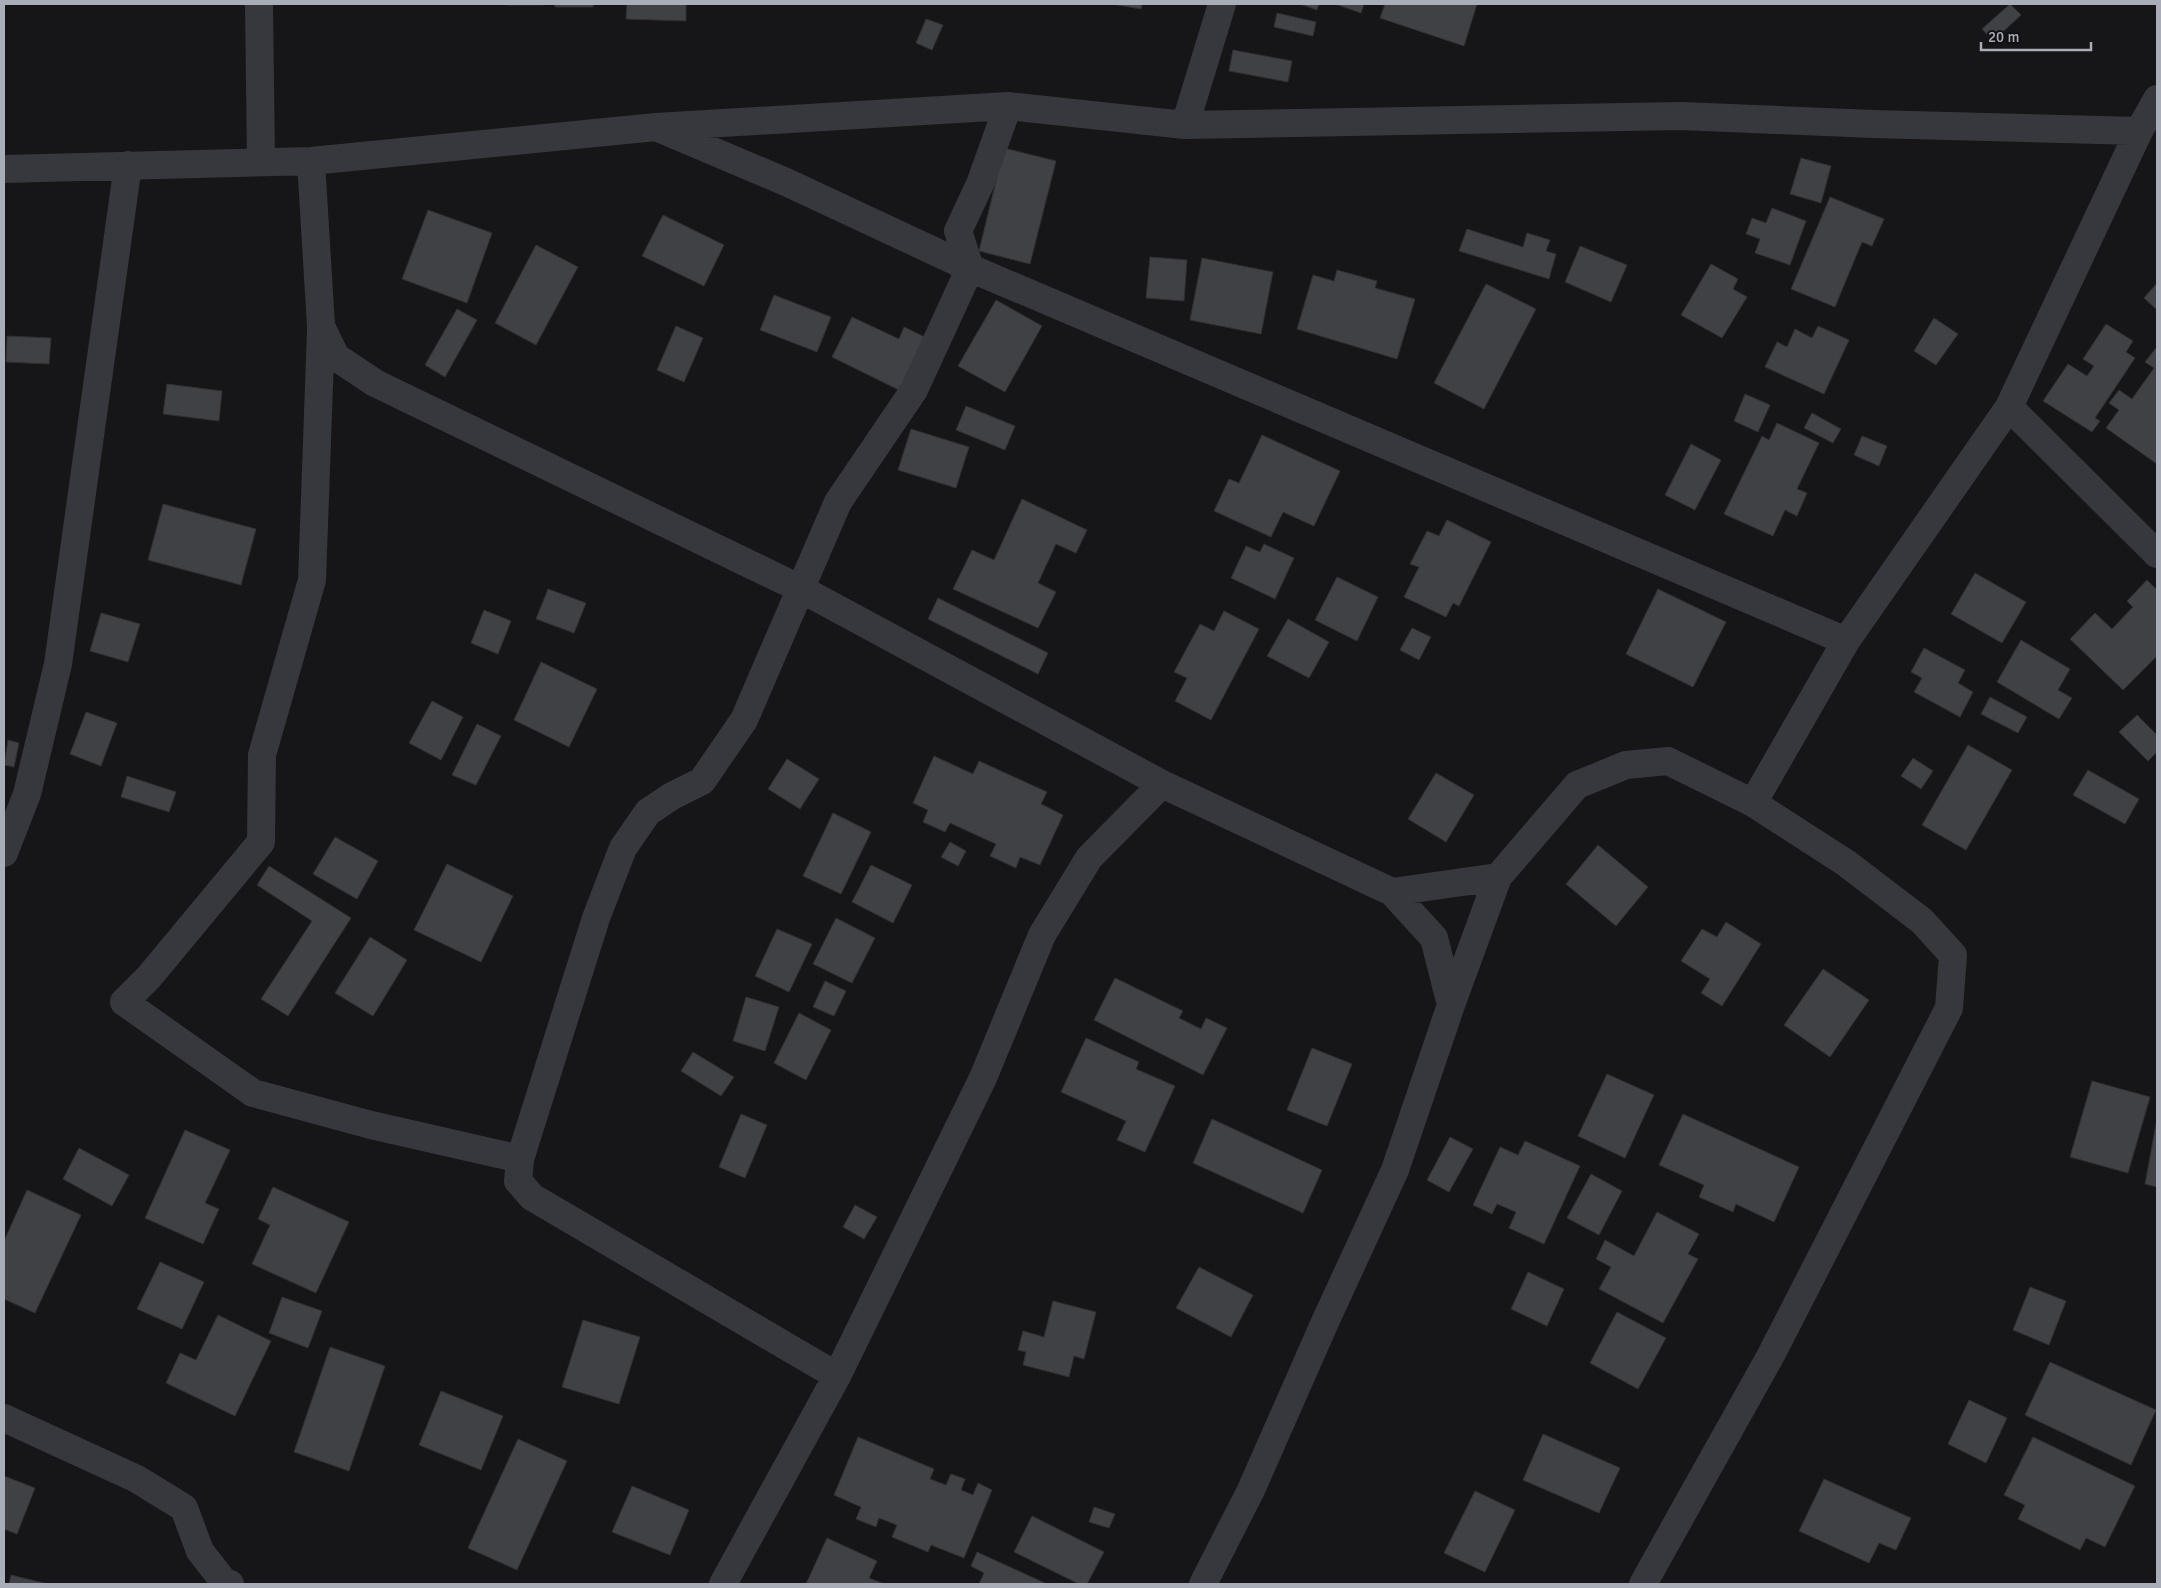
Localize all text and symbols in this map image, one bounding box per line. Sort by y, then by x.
scale bar [1981,20,2091,52]
text: 20 m [1988,28,2019,46]

